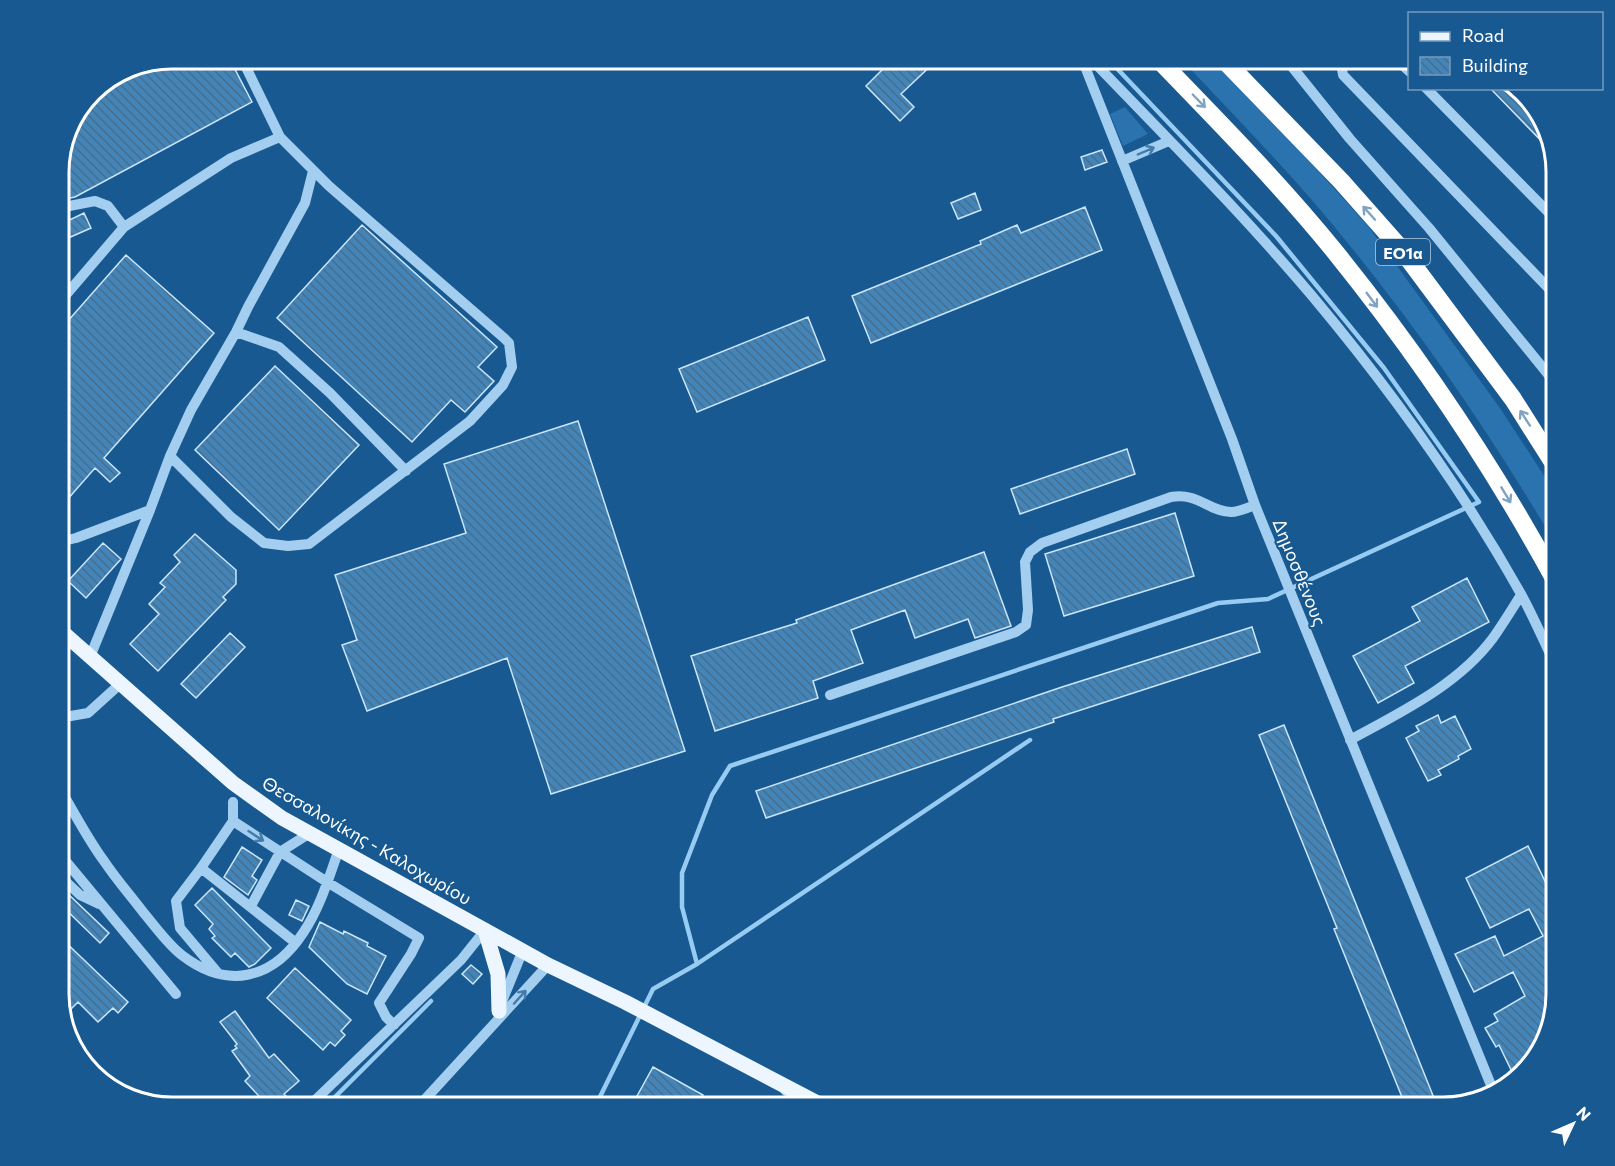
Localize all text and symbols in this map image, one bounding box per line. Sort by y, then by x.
legend [1408,12,1603,90]
text: Road [1462,24,1504,46]
text: Building [1462,54,1528,76]
one-way arrow [1192,93,1206,108]
one-way arrow [1136,145,1154,156]
one-way arrow [1362,206,1376,221]
road number: ΕΟ1α [1376,239,1430,265]
one-way arrow [1365,292,1378,308]
one-way arrow [1518,410,1530,427]
one-way arrow [1500,486,1512,503]
street label: Δημοσθένους [1268,515,1332,629]
street label: Θεσσαλονίκης - Καλοχωρίου [259,771,475,909]
one-way arrow [248,830,265,843]
one-way arrow [513,989,527,1004]
north arrow [1543,1094,1603,1154]
text: N [1573,1102,1595,1124]

